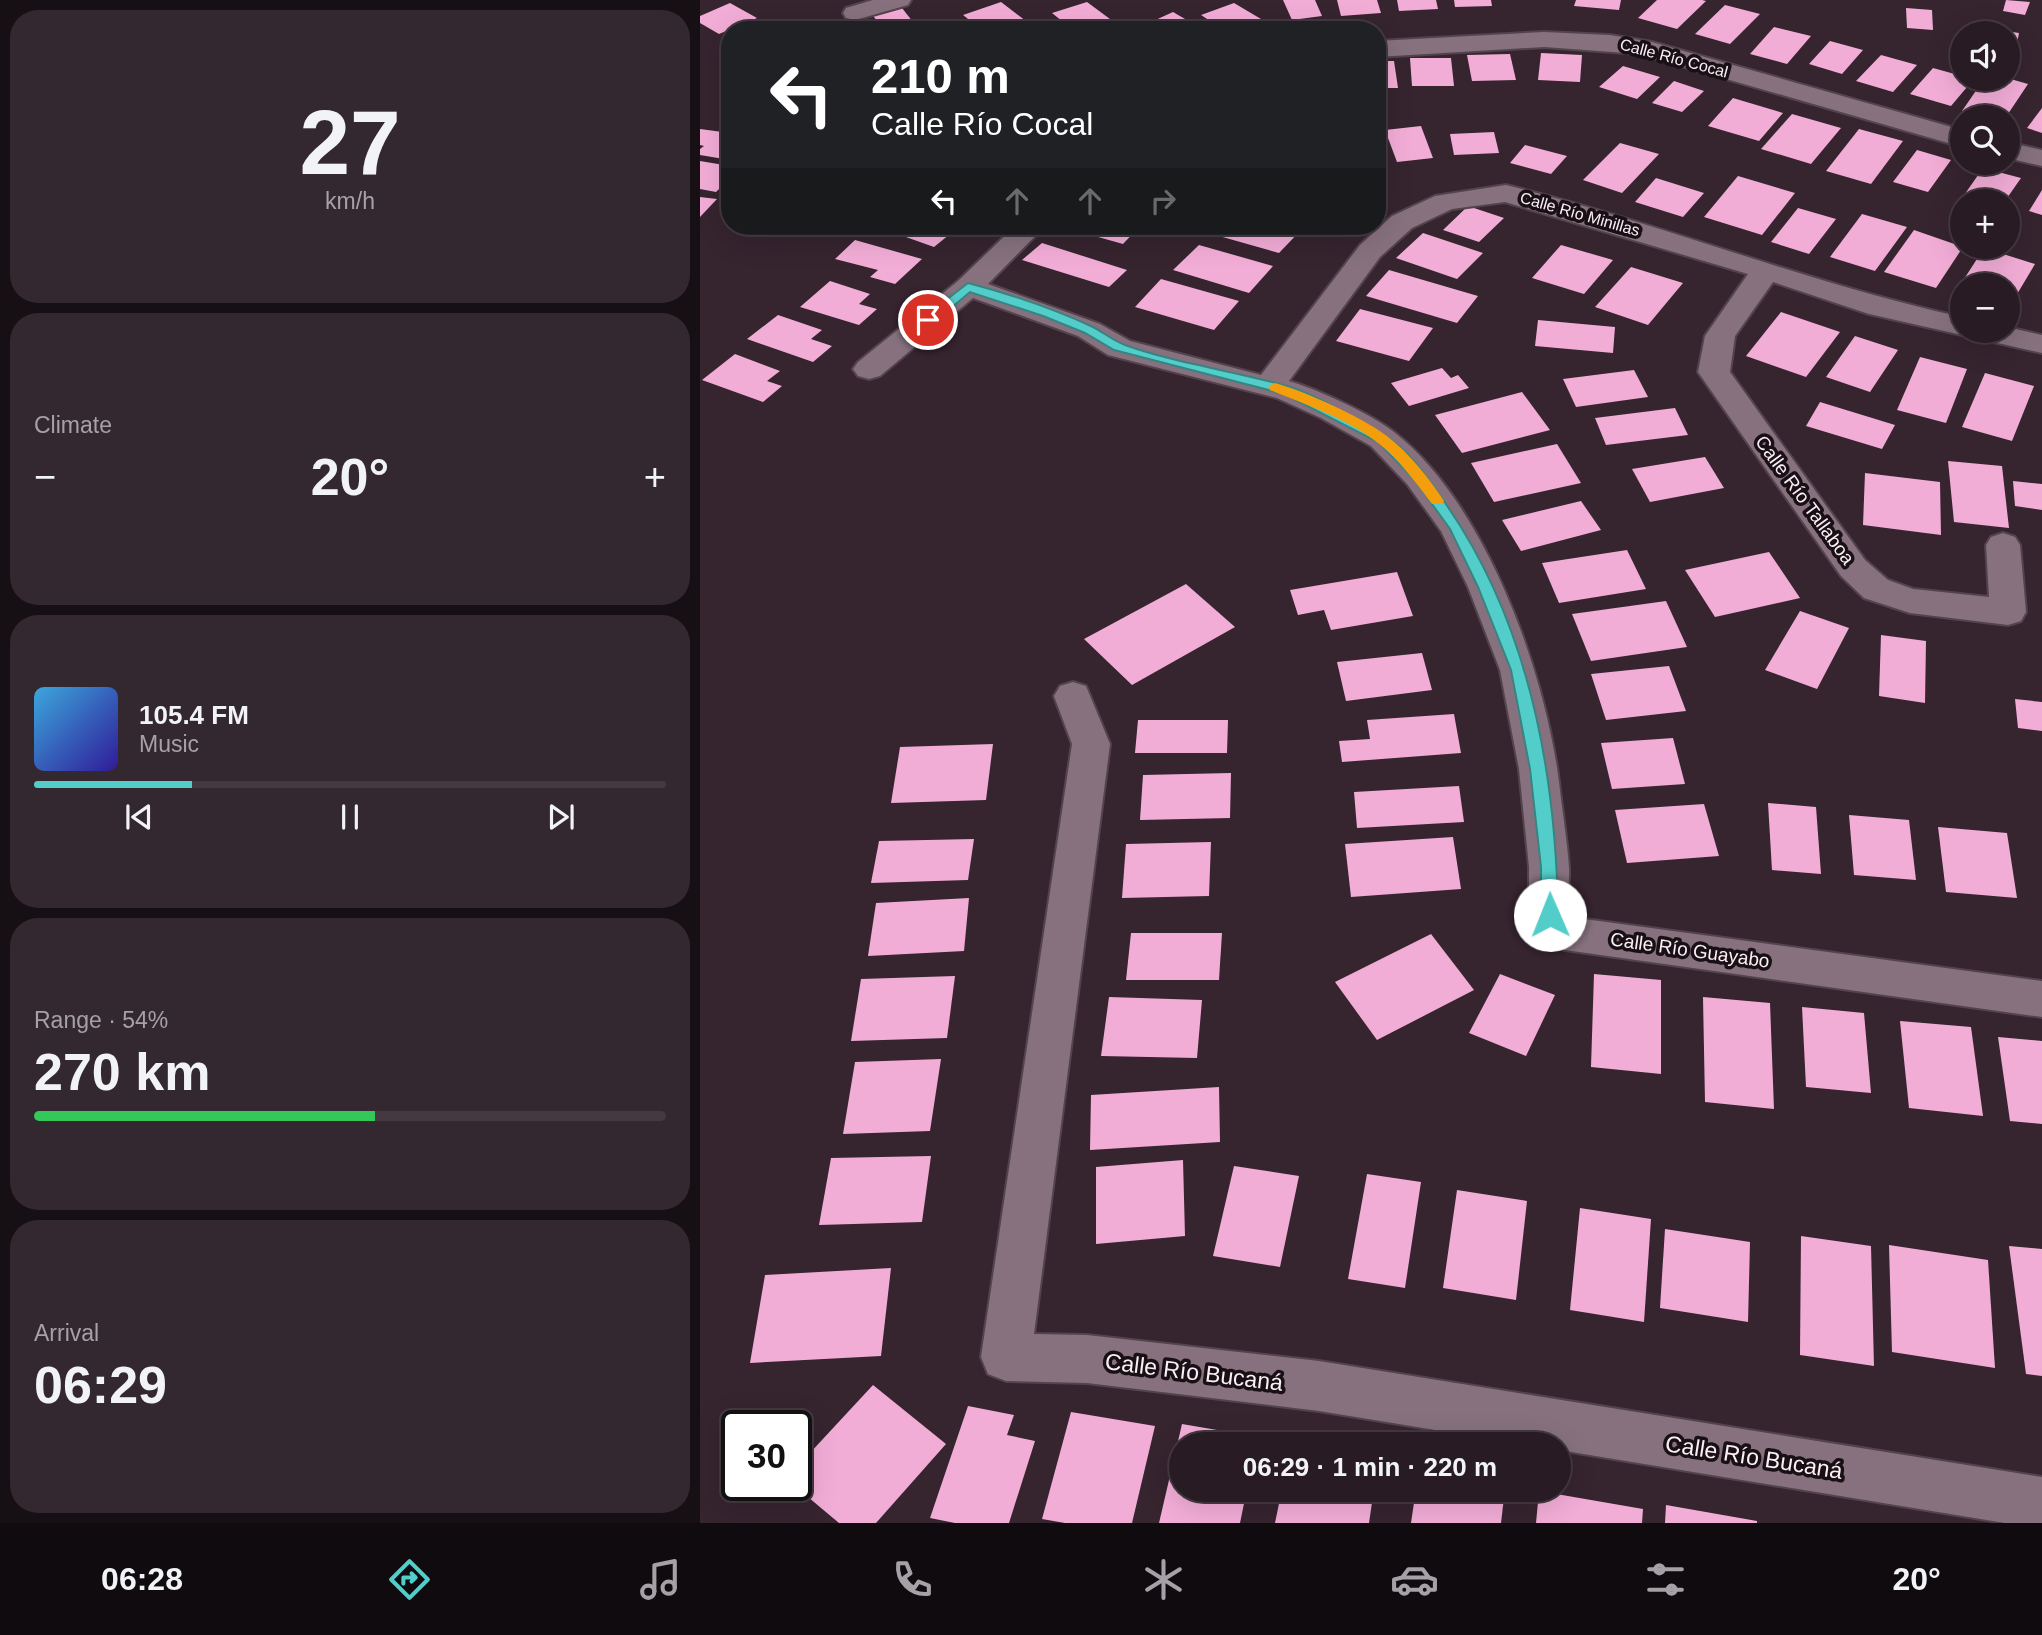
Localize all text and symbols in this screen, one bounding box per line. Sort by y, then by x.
map controls [1950,21,2020,343]
button: sound [1950,21,2020,91]
street label: Calle Río Cocal [1618,35,1730,81]
icon: left [756,49,847,140]
text: 210 m [871,49,1010,103]
text: 27 [299,92,401,193]
button: search [1950,105,2020,175]
text: Calle Río Cocal [871,106,1093,142]
icon: left [925,182,963,220]
icon: ahead [998,182,1036,220]
icon: ahead [1071,182,1109,220]
icon: right [1144,182,1182,220]
text: km/h [325,188,375,214]
street label: Calle Río Minillas [1518,189,1642,239]
button: + [1950,189,2020,259]
button: − [1950,273,2020,343]
pin [898,290,958,350]
icon: arrive [909,301,947,339]
text: Climate [34,412,112,438]
street label: Calle Río Tallaboa [1751,432,1859,569]
text: 20° [311,448,389,506]
text: − [34,456,56,498]
text: + [644,456,666,498]
text: 105.4 FM [139,700,249,730]
text: Music [139,731,199,757]
icon: previous [120,798,158,836]
icon: pause [331,798,369,836]
icon: next [542,798,580,836]
position arrow [1513,878,1587,952]
street label: Calle Río Guayabo [1609,928,1771,972]
text: Range · 54% [34,1007,168,1033]
text: 270 km [34,1043,210,1101]
text: Arrival [34,1320,99,1346]
street label: Calle Río Bucaná [1104,1348,1285,1396]
text: 06:29 [34,1356,167,1414]
speed limit sign: 30 [721,1410,812,1501]
street label: Calle Río Bucaná [1664,1430,1845,1484]
text: 06:29 · 1 min · 220 m [1243,1452,1497,1482]
icon: directions [385,1555,434,1604]
icon: music [636,1555,685,1604]
icon: phone [888,1555,937,1604]
icon: climate [1139,1555,1188,1604]
icon: car [1390,1555,1439,1604]
icon: filters [1641,1555,1690,1604]
text: 06:28 [101,1561,183,1597]
text: 20° [1892,1561,1941,1597]

